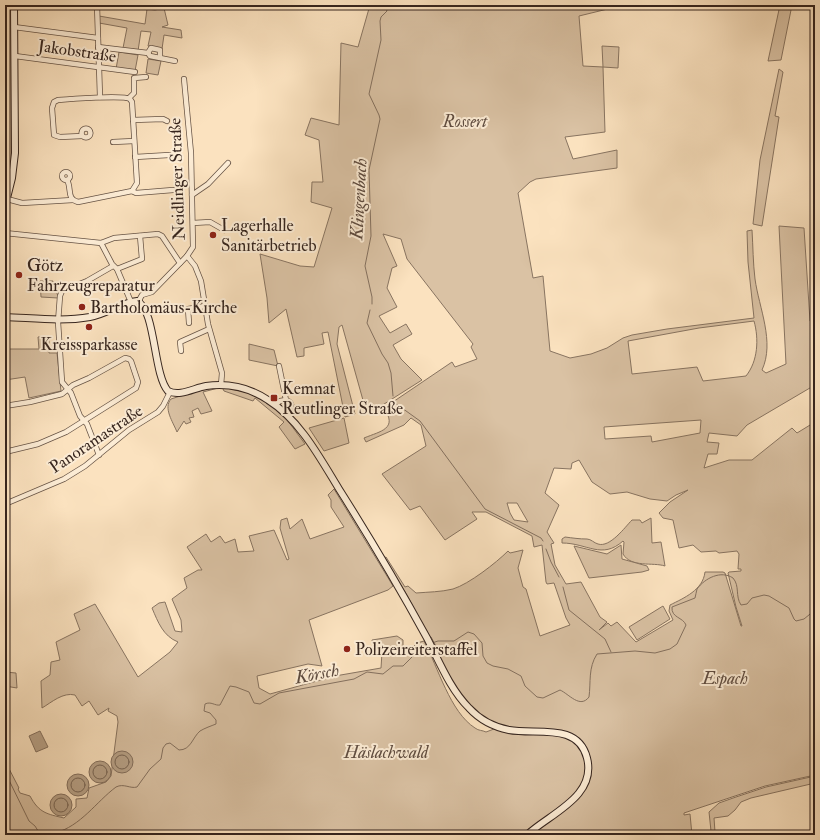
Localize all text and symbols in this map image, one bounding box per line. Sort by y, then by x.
street label: Jakobstraße [35,35,117,68]
park label: Rossert [442,111,488,132]
street label: Neidlinger Straße [164,117,190,241]
water label: Klingenbach [345,158,373,241]
place label: Lagerhalle Sanitärbetrieb [221,215,317,256]
marker: Lagerhalle Sanitärbetrieb [208,230,218,240]
place label: Götz Fahrzeugreparatur [27,255,156,297]
marker: Götz Fahrzeugreparatur [14,270,24,280]
place label: Bartholomäus-Kirche [90,297,237,318]
marker: Bartholomäus-Kirche [77,302,87,312]
marker: Kreissparkasse [84,322,94,332]
place label: Kreissparkasse [40,334,138,356]
place label: Kemnat Reutlinger Straße [282,378,403,419]
marker: Kemnat Reutlinger Straße [269,393,279,403]
street label: Panoramastraße [45,400,147,478]
place label: Polizeireiterstaffel [355,639,478,660]
marker: Polizeireiterstaffel [342,644,352,654]
water label: Körsch [292,658,341,690]
park label: Espach [701,668,748,689]
park label: Häslachwald [343,742,429,763]

